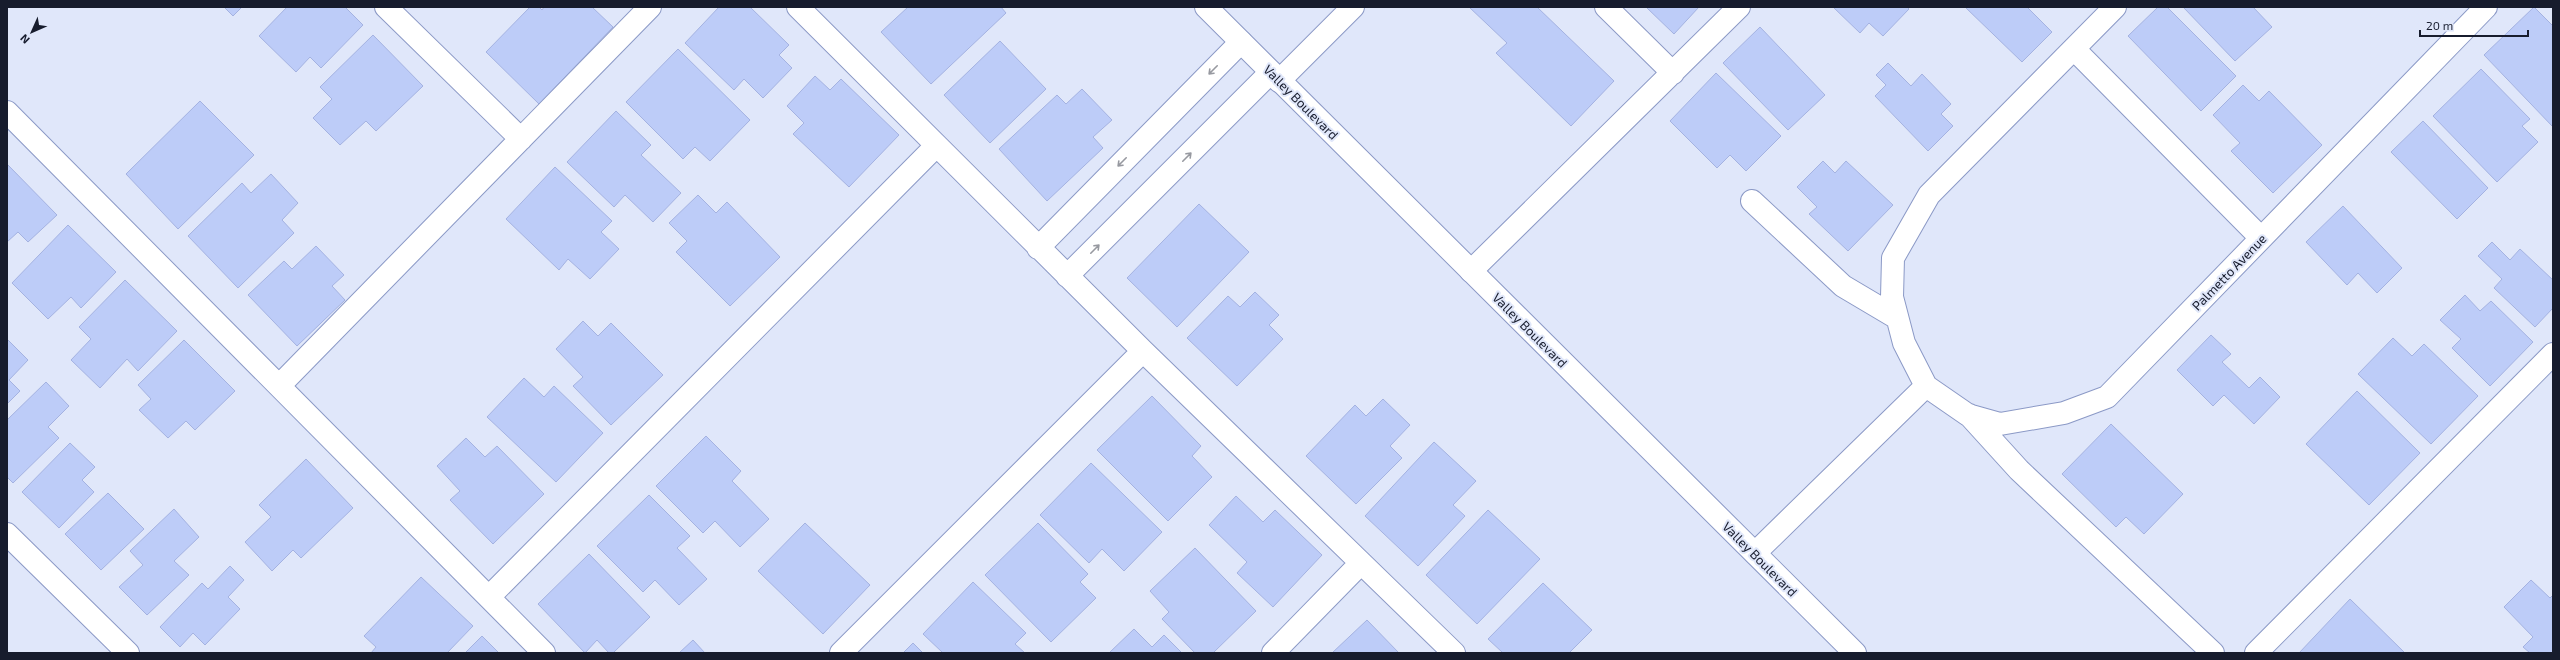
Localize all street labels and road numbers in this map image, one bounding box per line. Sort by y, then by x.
street label: Valley Boulevard [1260,61,1342,143]
street label: Palmetto Avenue [2188,230,2270,314]
street label: Valley Boulevard [1489,289,1571,371]
street label: Valley Boulevard [1719,518,1801,600]

